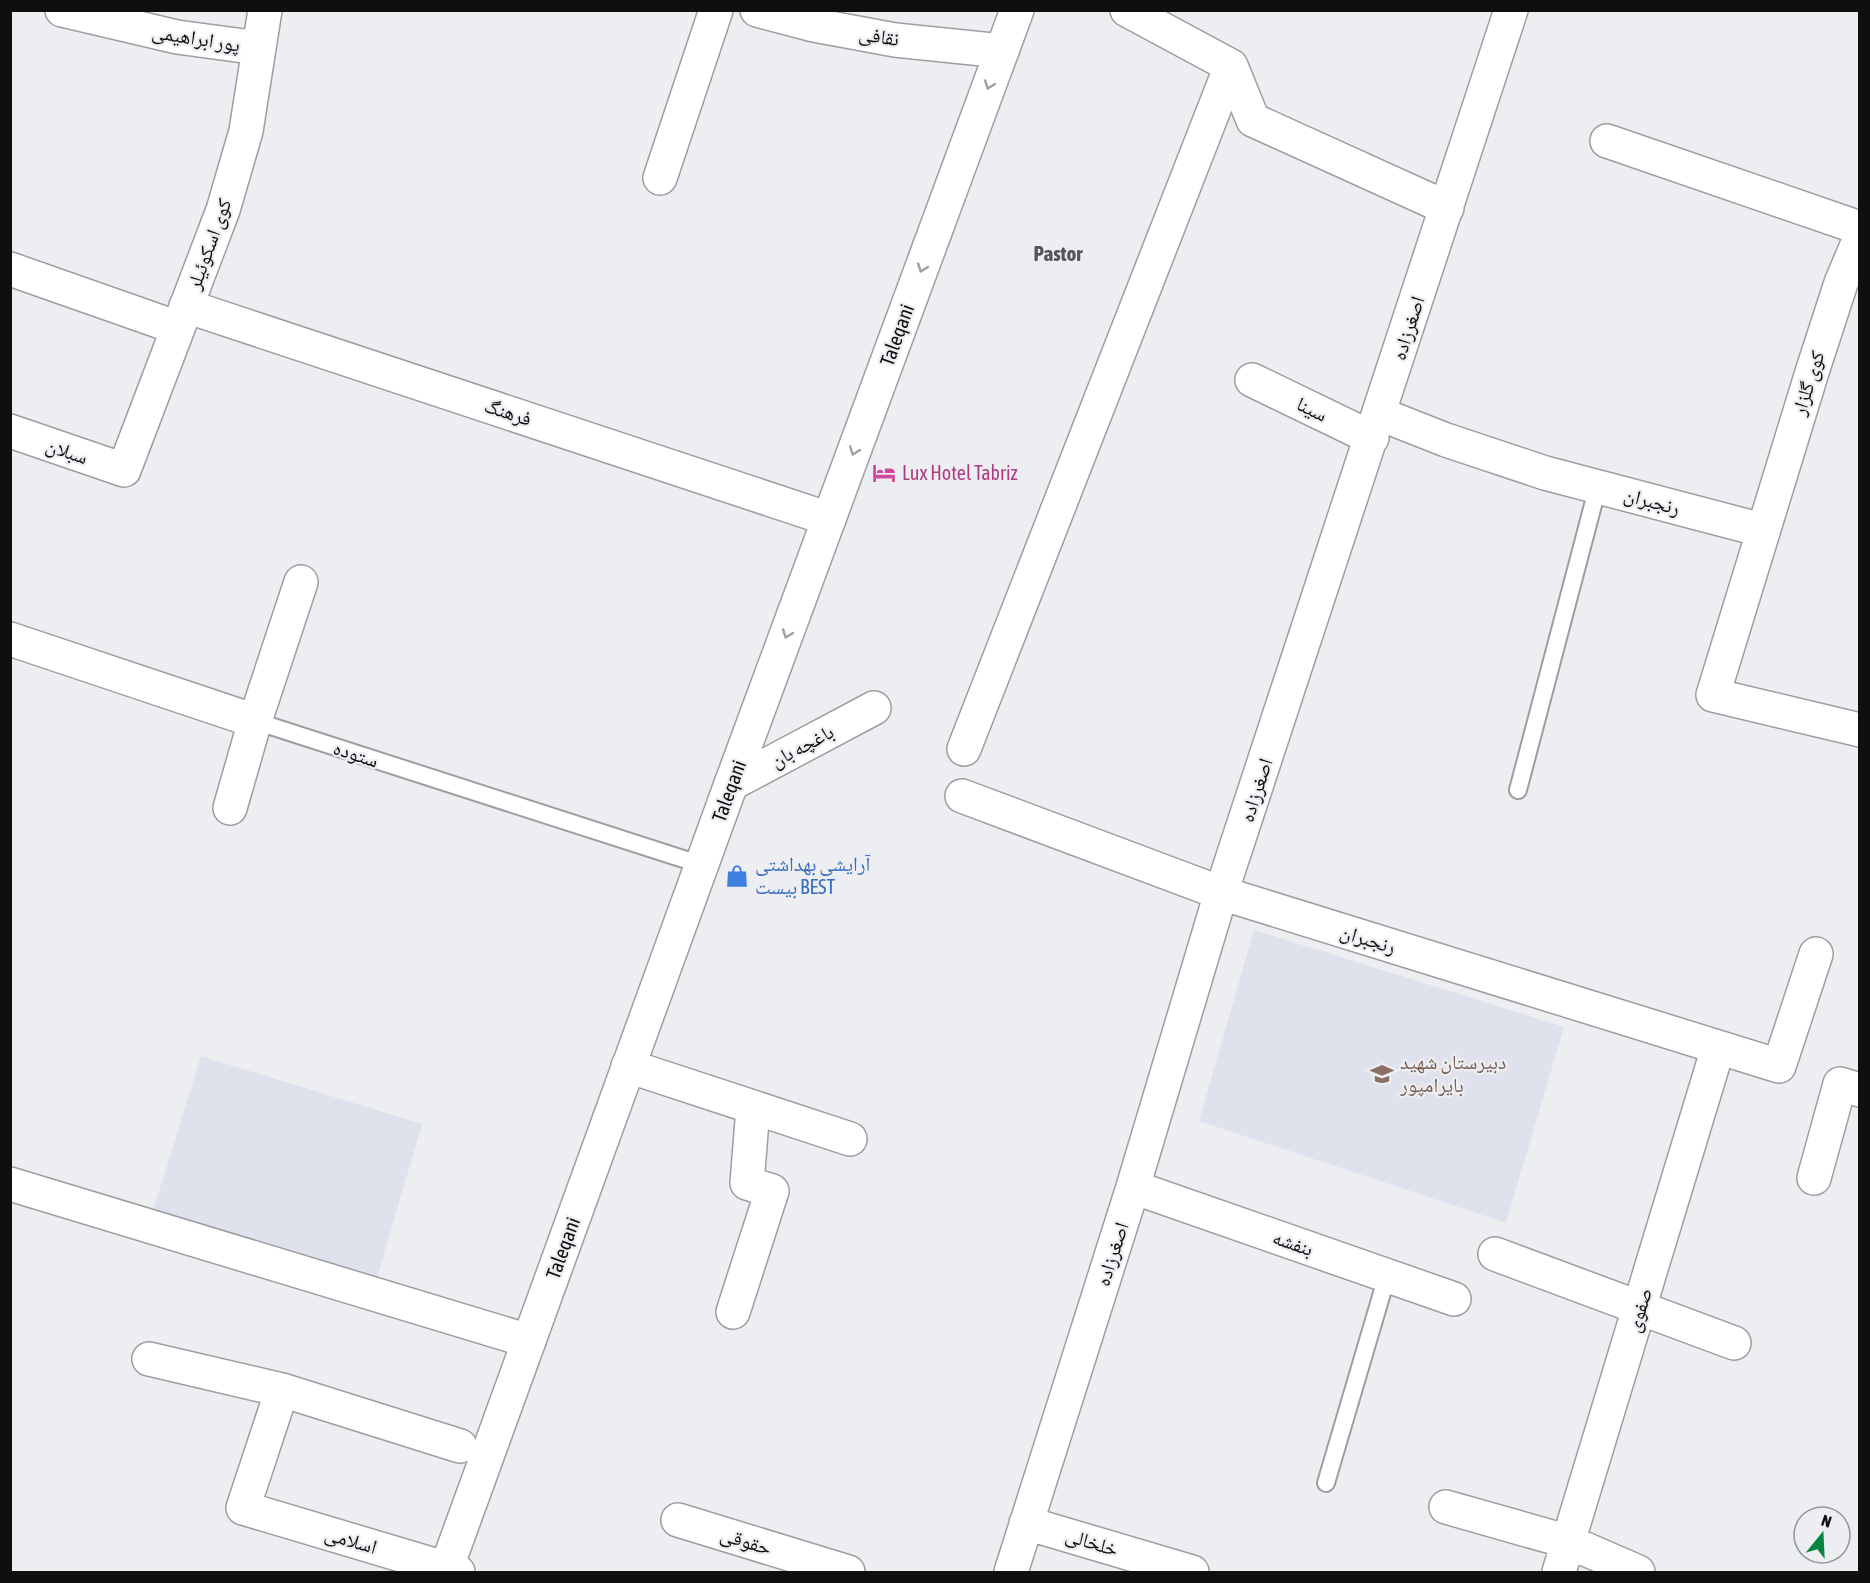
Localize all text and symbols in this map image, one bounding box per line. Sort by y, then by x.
street label: پور ابراهیمی [150,19,242,57]
street label: نقافی [857,21,901,51]
one-way arrow [984,79,997,90]
street label: کوی اسکوئیلر [181,195,237,294]
district label: Pastor [1034,241,1083,265]
one-way arrow [916,262,929,273]
street label: اصغرزاده [1386,293,1429,363]
street label: Taleqani [875,301,918,369]
street label: کوی گلزار [1786,348,1830,419]
street label: سینا [1293,391,1331,426]
street label: فرهنگ [482,393,535,430]
street label: سبلان [43,433,91,469]
one-way arrow [849,445,862,456]
hotel icon: Lux Hotel Tabriz [871,460,897,486]
place label: Lux Hotel Tabriz [902,461,1018,484]
street label: رنجبران [1621,482,1683,520]
one-way arrow [781,628,794,639]
street label: باغچه بان [766,719,838,773]
street label: ستوده [331,735,382,772]
street label: اصغرزاده [1234,755,1277,825]
street label: Taleqani [707,757,750,825]
place label: آرایشی بهداشتی بیست BEST [755,852,871,899]
shop icon: آرایشی بهداشتی بیست BEST [724,863,750,889]
street label: رنجبران [1337,919,1399,959]
place label: دبیرستان شهید بایرامپور [1399,1050,1506,1097]
school or university icon: دبیرستان شهید بایرامپور [1369,1061,1395,1087]
street label: Taleqani [541,1214,584,1282]
street label: اصغرزاده [1090,1219,1133,1289]
street label: بنفشه [1270,1225,1316,1261]
street label: صفوی [1621,1285,1657,1335]
north arrow [1792,1505,1852,1565]
text: N [1819,1511,1834,1531]
street label: اسلامی [322,1521,380,1559]
street label: حقوقی [718,1522,775,1560]
street label: خلخالی [1063,1523,1122,1561]

